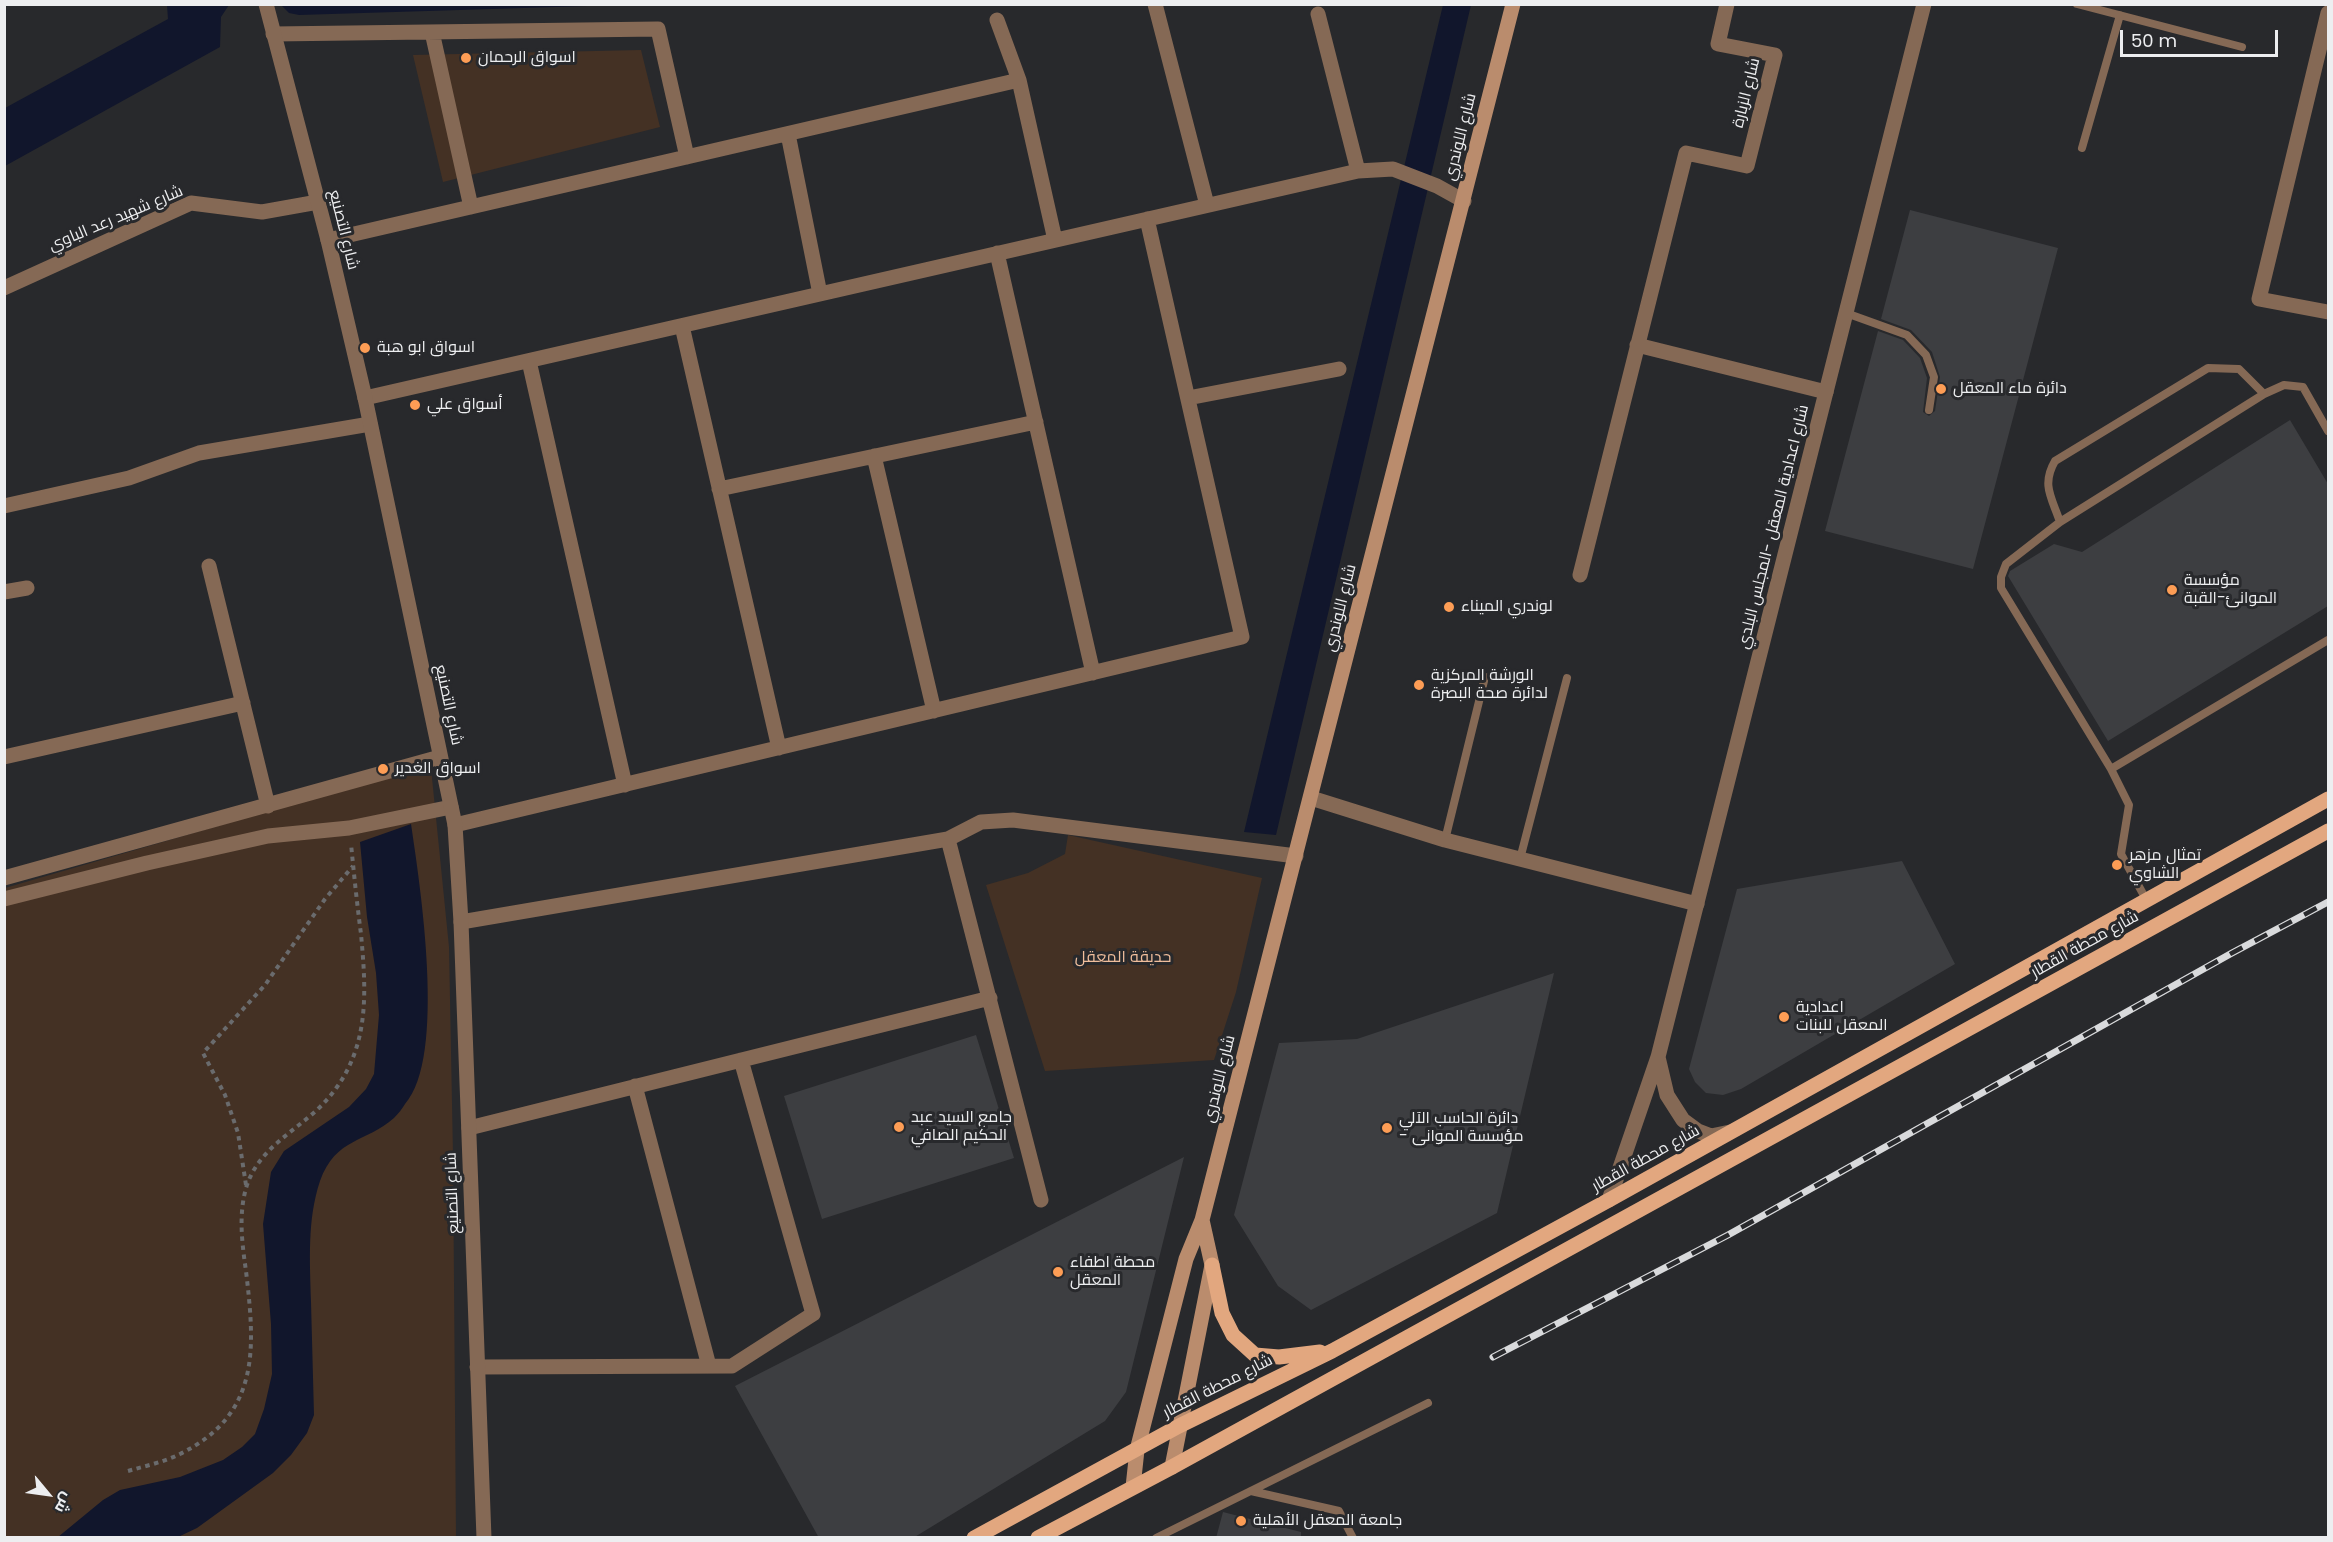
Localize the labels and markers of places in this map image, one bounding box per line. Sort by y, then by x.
place label: اسواق الرحمان [478,48,576,68]
marker: اسواق الرحمان [459,51,473,65]
place label: اسواق ابو هبة [377,338,475,358]
marker: اسواق ابو هبة [358,341,372,355]
place label: دائرة ماء المعقل [1953,379,2067,399]
marker: دائرة ماء المعقل [1934,382,1948,396]
place label: أسواق علي [427,395,502,415]
marker: أسواق علي [408,398,422,412]
place label: مؤسسة الموانئ-القبة [2184,571,2277,609]
marker: مؤسسة الموانئ-القبة [2165,583,2179,597]
place label: لوندري الميناء [1461,597,1553,617]
marker: لوندري الميناء [1442,600,1456,614]
place label: الورشة المركزية لدائرة صحة البصرة [1431,666,1548,704]
marker: الورشة المركزية لدائرة صحة البصرة [1412,678,1426,692]
place label: اسواق الغدير [395,759,481,779]
marker: اسواق الغدير [376,762,390,776]
place label: تمثال مزهر الشاوي [2129,846,2201,884]
marker: تمثال مزهر الشاوي [2110,858,2124,872]
place label: اعدادية المعقل للبنات [1796,998,1887,1036]
marker: اعدادية المعقل للبنات [1777,1010,1791,1024]
place label: جامع السيد عبد الحكيم الصافي [911,1108,1012,1146]
place label: دائرة الحاسب الآلي - مؤسسة الموانى [1399,1109,1524,1147]
marker: جامع السيد عبد الحكيم الصافي [892,1120,906,1134]
marker: دائرة الحاسب الآلي - مؤسسة الموانى [1380,1121,1394,1135]
place label: محطة اطفاء المعقل [1070,1253,1155,1291]
marker: محطة اطفاء المعقل [1051,1265,1065,1279]
place label: جامعة المعقل الأهلية [1253,1511,1402,1531]
marker: جامعة المعقل الأهلية [1234,1514,1248,1528]

